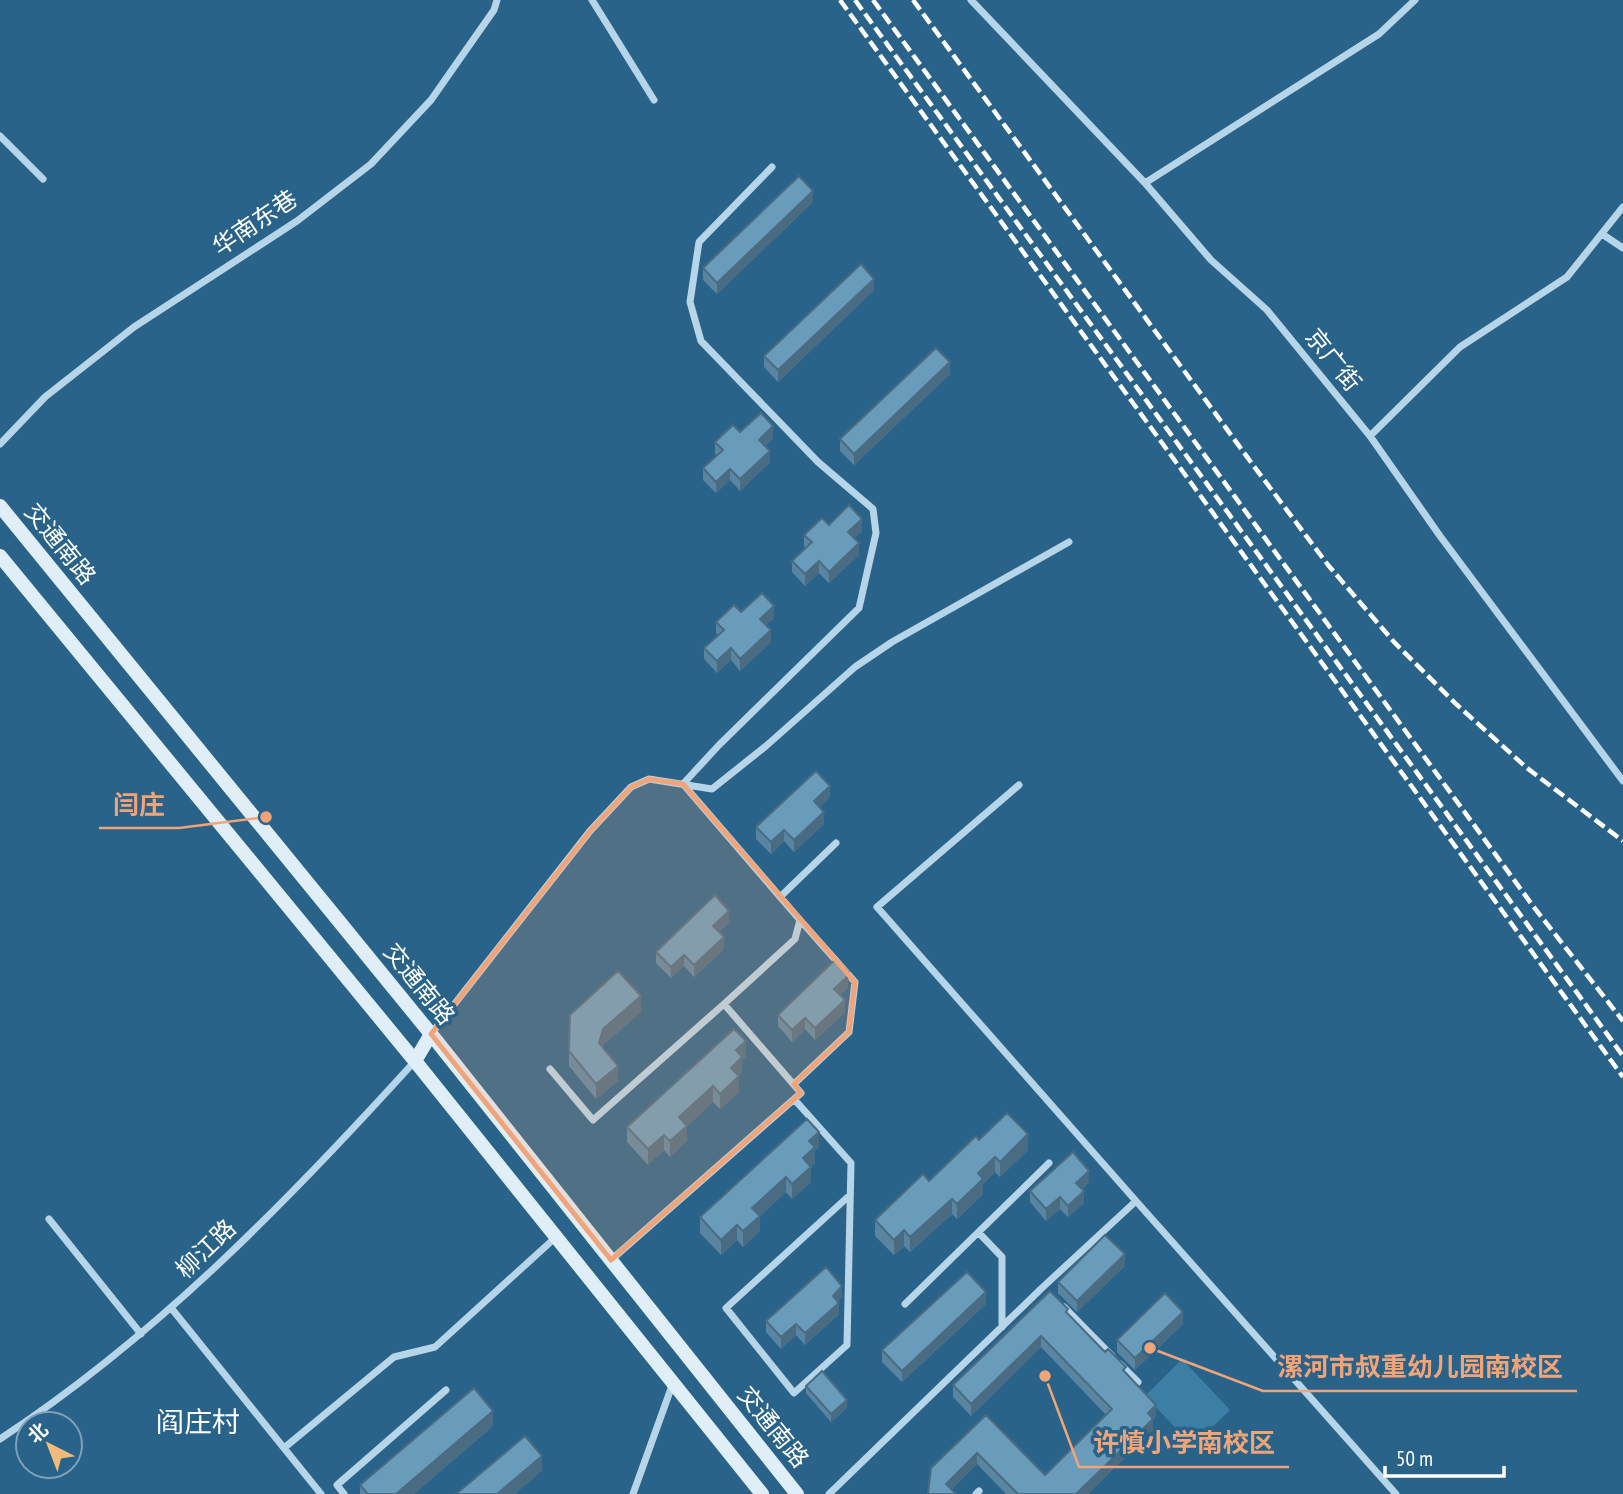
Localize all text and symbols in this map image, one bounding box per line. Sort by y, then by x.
street label: 华南东巷 [206,183,303,262]
street label: 京广街 [1299,322,1368,397]
street label: 交通南路 [18,497,103,591]
callout: 闫庄 [99,781,179,828]
text: 闫庄 [113,788,165,821]
street label: 交通南路 [377,937,462,1031]
street label: 柳江路 [169,1212,242,1285]
callout: 漯河市叔重幼儿园南校区 [1263,1344,1577,1391]
text: 漯河市叔重幼儿园南校区 [1277,1350,1563,1383]
street label: 交通南路 [731,1380,816,1474]
district label: 阎庄村 [156,1403,240,1440]
north arrow [14,1410,84,1480]
text: 北 [23,1417,53,1448]
callout: 许慎小学南校区 [1079,1420,1289,1467]
text: 许慎小学南校区 [1093,1426,1275,1459]
scale bar [1385,1434,1504,1478]
text: 50 m [1396,1445,1433,1472]

